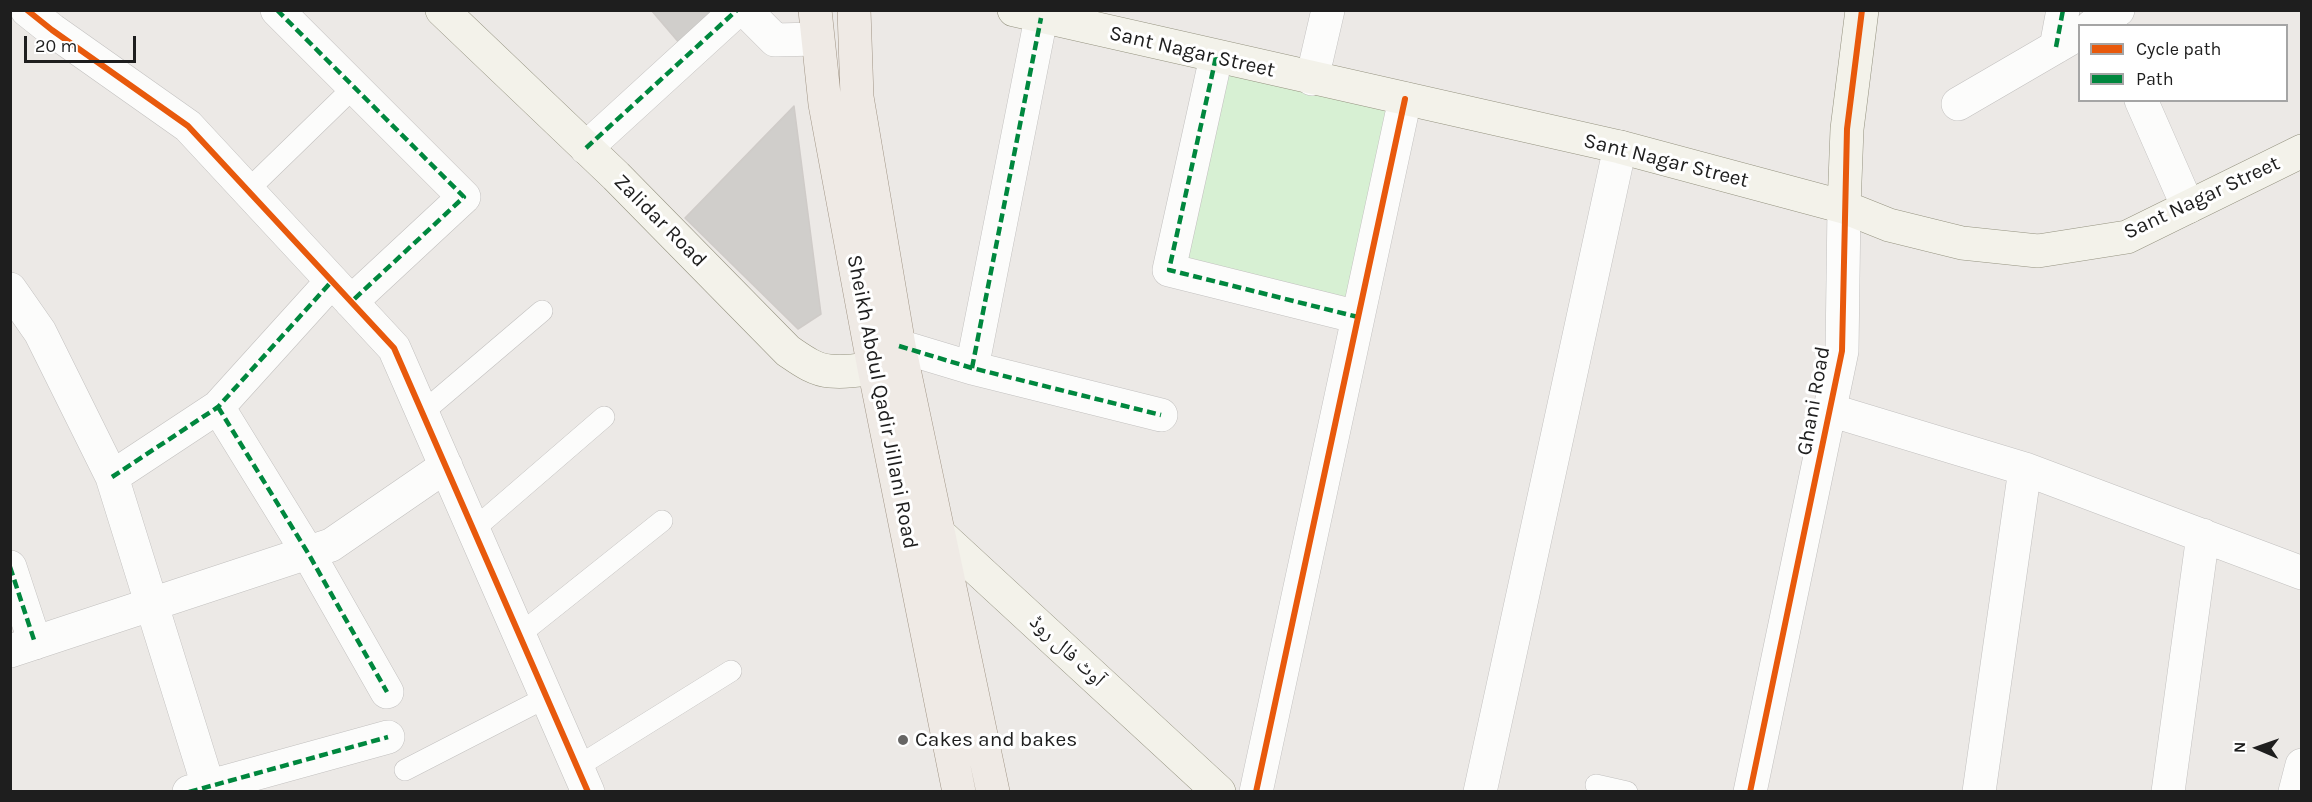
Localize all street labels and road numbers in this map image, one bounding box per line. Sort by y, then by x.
street label: Sant Nagar Street [1107,21,1277,83]
street label: Sant Nagar Street [1581,128,1751,194]
street label: Sant Nagar Street [2120,151,2284,245]
street label: Zalidar Road [608,169,712,273]
street label: Sheikh Abdul Qadir Jillani Road [841,253,923,551]
street label: Ghani Road [1792,345,1836,457]
street label: آوٹ فال روڈ [1024,610,1110,692]

